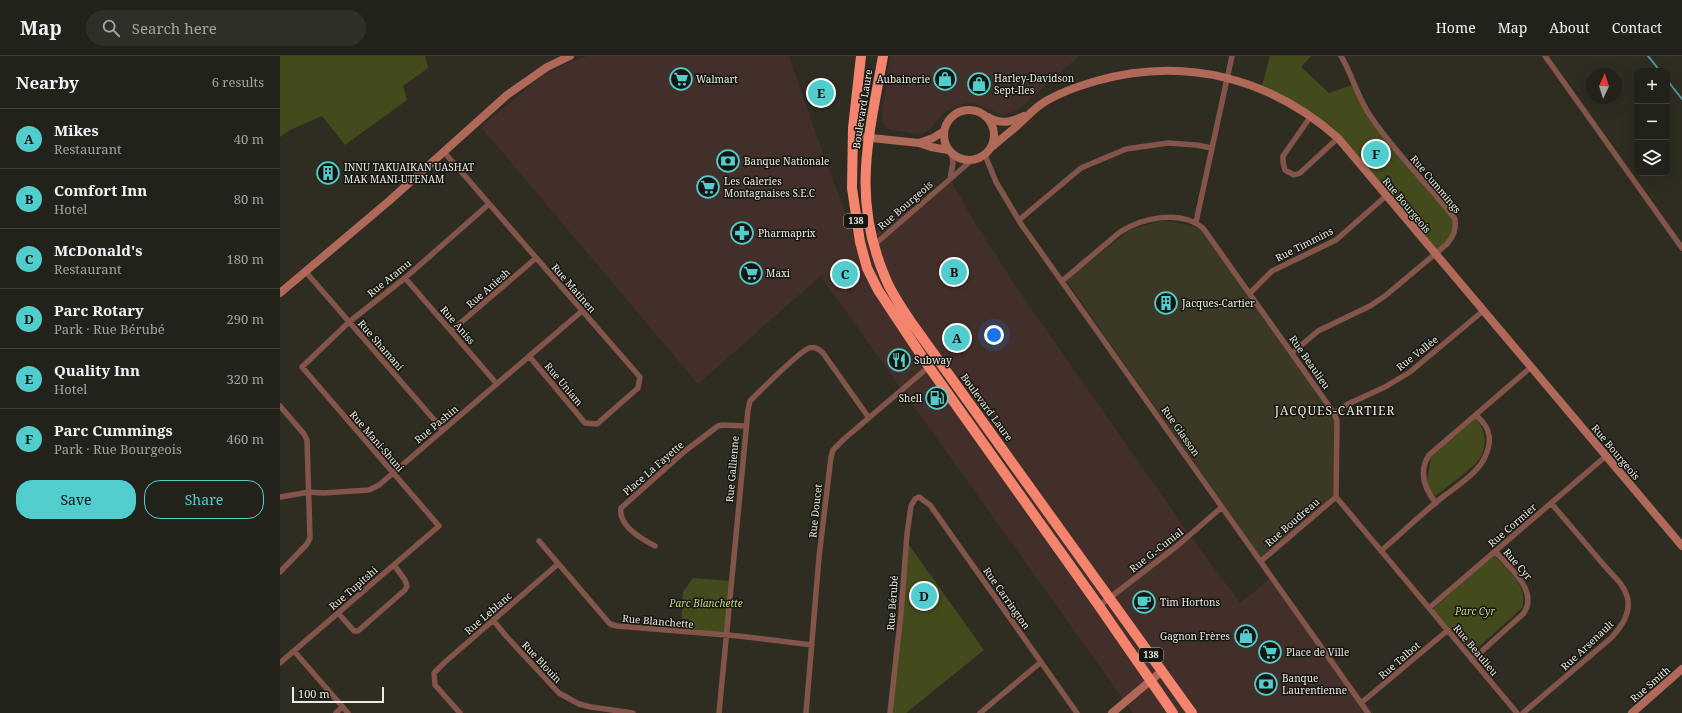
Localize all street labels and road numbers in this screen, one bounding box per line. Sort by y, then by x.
street label: Boulevard Laure [849,68,875,150]
street label: Rue Cummings [1408,152,1465,216]
street label: Rue Bourgeois [1380,174,1435,236]
street label: Rue Bourgeois [875,177,936,233]
road number: 138 [844,214,868,228]
street label: Rue Timmins [1273,223,1336,265]
street label: Rue Atamu [364,256,414,300]
street label: Rue Matinen [549,260,600,316]
street label: Rue Aniesh [463,265,513,311]
street label: Rue Aniss [437,303,479,348]
street label: Rue Shamani [355,317,407,374]
street label: Rue Beaulieu [1286,332,1334,392]
street label: Rue Vallée [1393,332,1441,374]
street label: Rue Uniam [542,359,587,409]
street label: Boulevard Laure [958,370,1016,444]
street label: Rue Pashin [411,401,461,446]
street label: Rue Giasson [1159,403,1204,459]
street label: Rue Mani-Shuni [347,408,408,475]
street label: Rue Bourgeois [1589,421,1644,483]
street label: Rue Gallienne [722,435,742,503]
street label: Place La Fayette [620,438,686,498]
street label: Rue Doucet [805,483,825,539]
street label: Rue Boudreau [1262,494,1323,549]
street label: Rue Cormier [1485,500,1540,550]
street label: Rue G.-Cunial [1126,525,1186,575]
street label: Rue Cyr [1500,545,1536,583]
street label: Rue Tupitshi [326,562,381,613]
street label: Rue Carrington [980,564,1034,632]
street label: Rue Bérubé [883,575,901,631]
street label: Rue Leblanc [461,588,515,638]
street label: Rue Blanchette [622,611,694,631]
street label: Rue Arsenault [1558,617,1617,673]
street label: Rue Beaulieu [1450,621,1502,679]
street label: Rue Blouin [519,638,565,686]
street label: Rue Talbot [1375,638,1423,682]
road number: 138 [1139,648,1163,662]
street label: Rue Smith [1627,662,1674,705]

